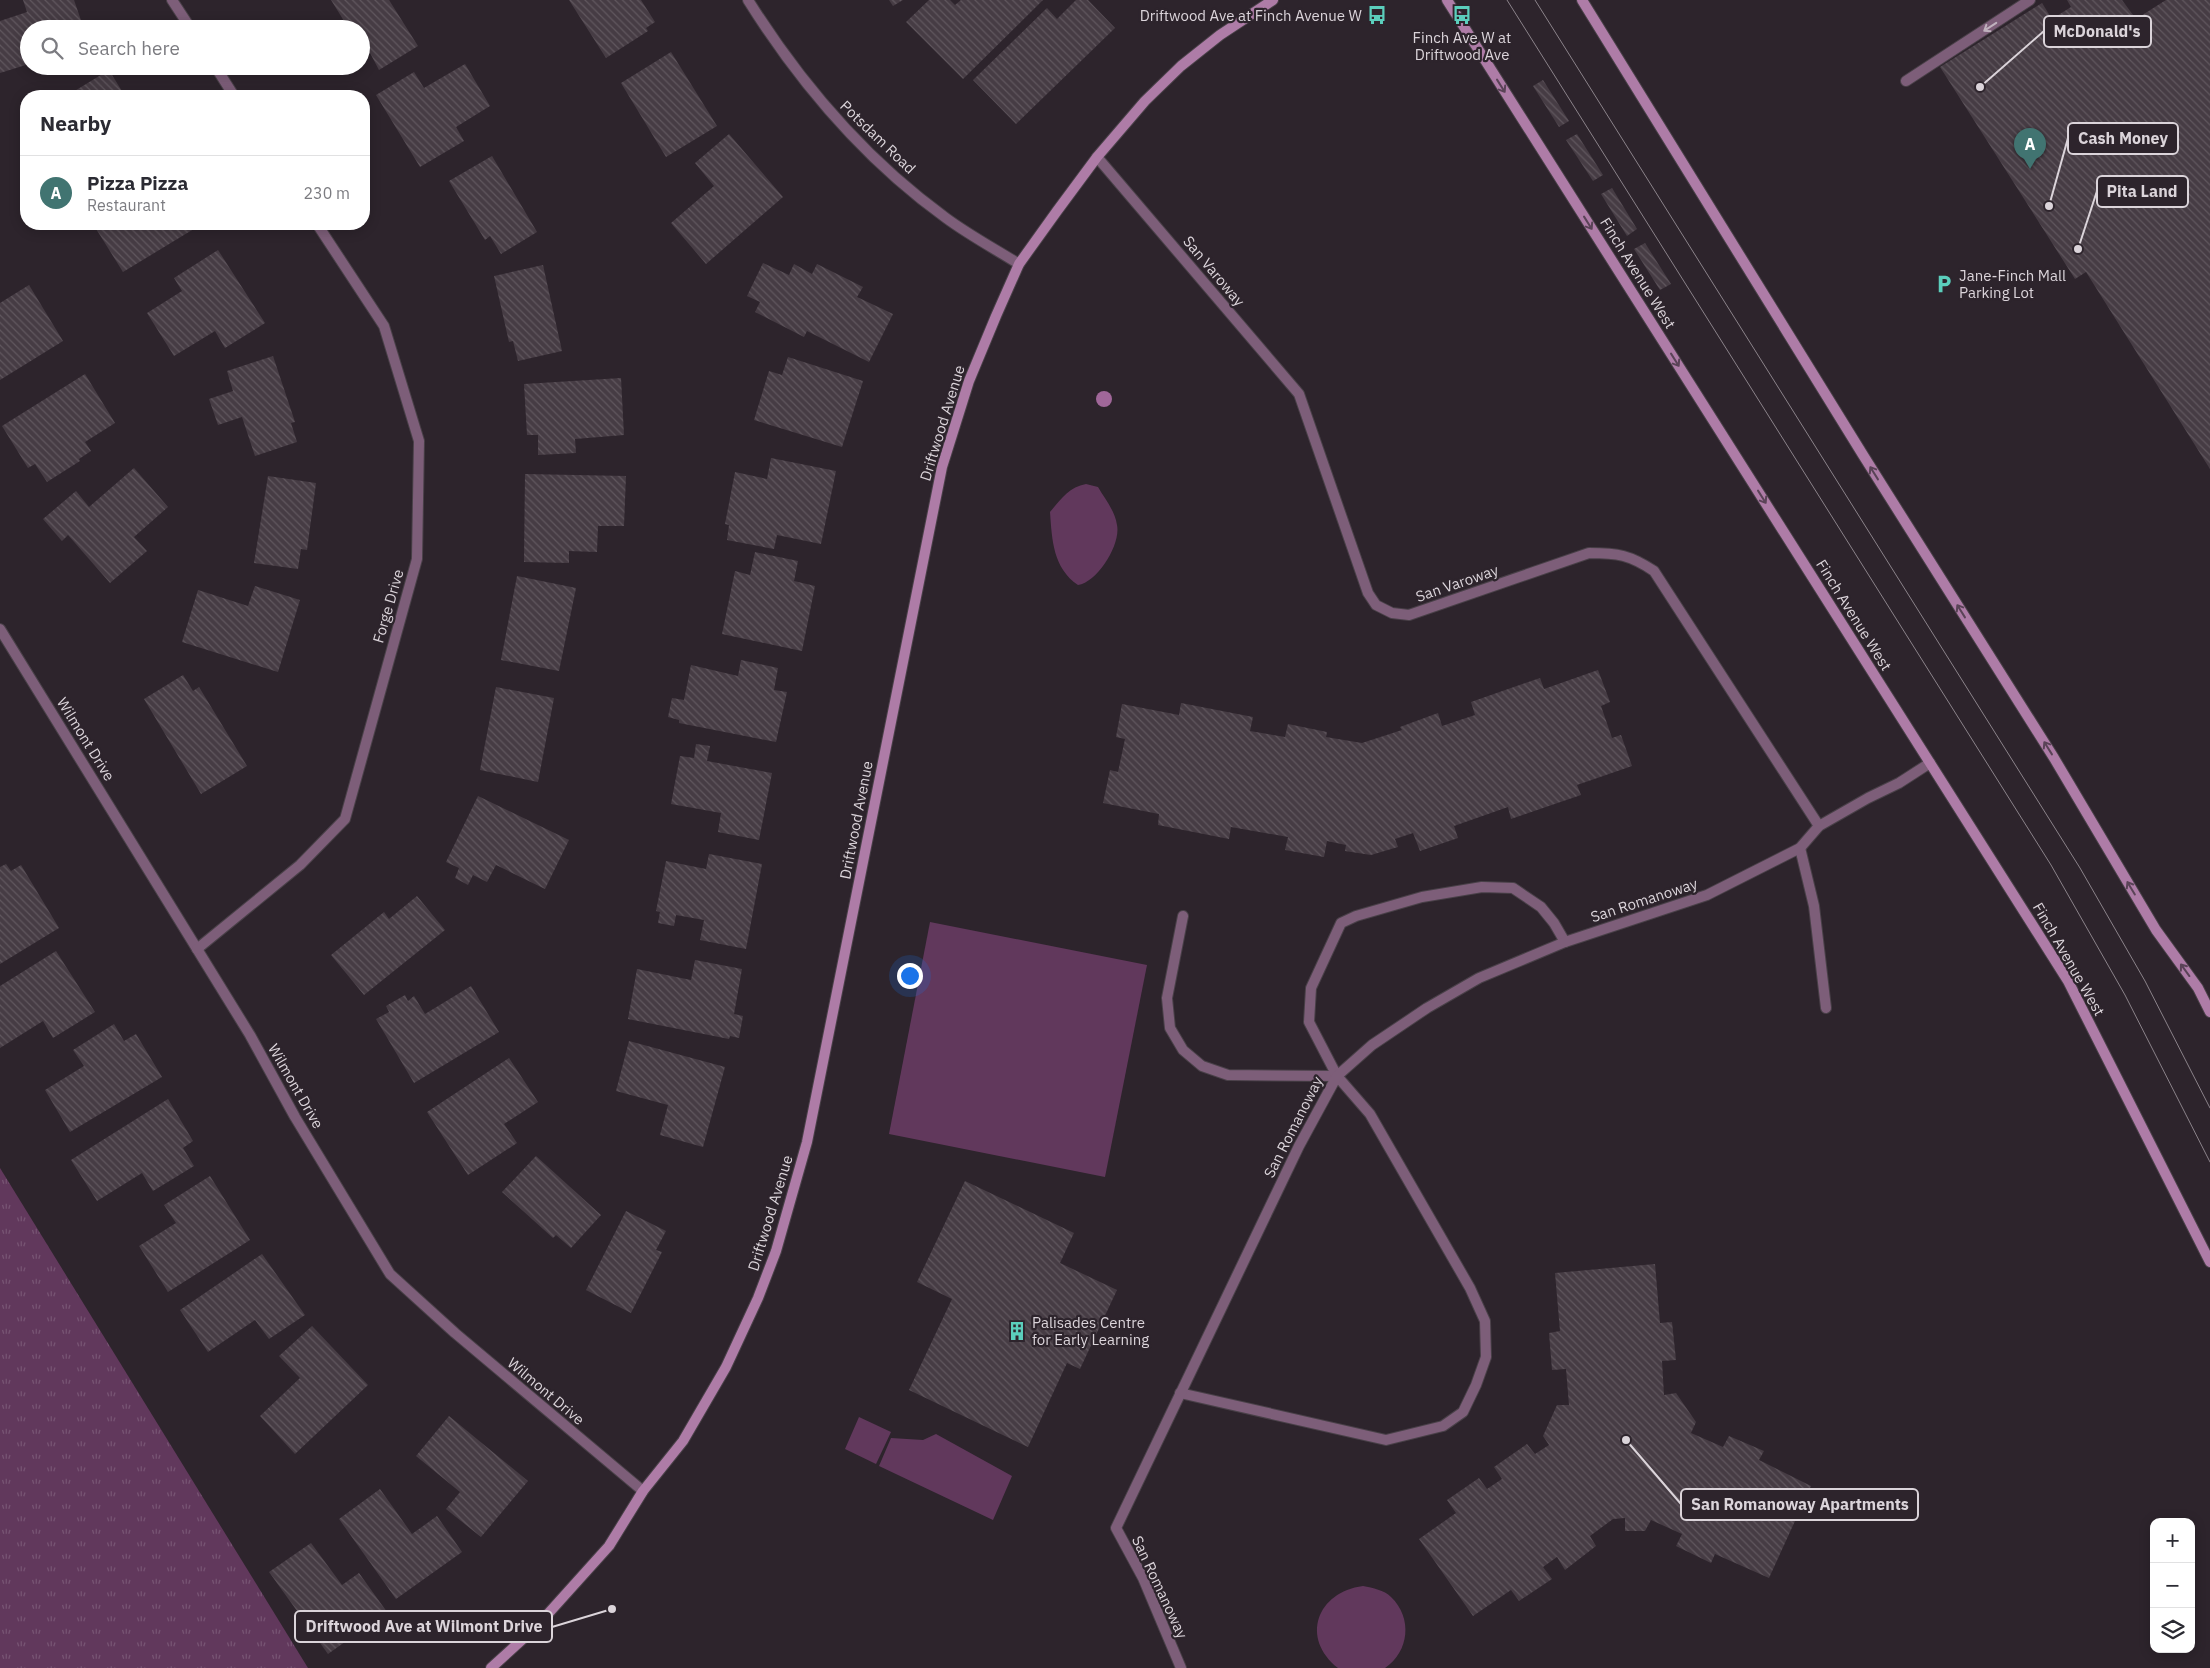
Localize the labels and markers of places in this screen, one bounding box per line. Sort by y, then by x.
bus stop icon: Driftwood Ave at Finch Avenue W [1366,4,1388,26]
bus stop icon: Finch Ave W at Driftwood Ave [1451,4,1473,26]
place label: Driftwood Ave at Finch Avenue W [1140,6,1363,25]
callout: McDonald's [2044,16,2151,47]
place label: Finch Ave W at Driftwood Ave [1413,28,1511,64]
callout: Cash Money [2068,123,2178,154]
pin: A [2014,128,2046,169]
callout: Pita Land [2097,176,2188,207]
place label: Jane-Finch Mall Parking Lot [1959,266,2066,302]
parking icon: Jane-Finch Mall Parking Lot [1933,273,1955,295]
place label: Palisades Centre for Early Learning [1032,1313,1149,1349]
building icon: Palisades Centre for Early Learning [1006,1320,1028,1342]
callout: San Romanoway Apartments [1681,1489,1918,1520]
callout: Driftwood Ave at Wilmont Drive [295,1611,552,1642]

